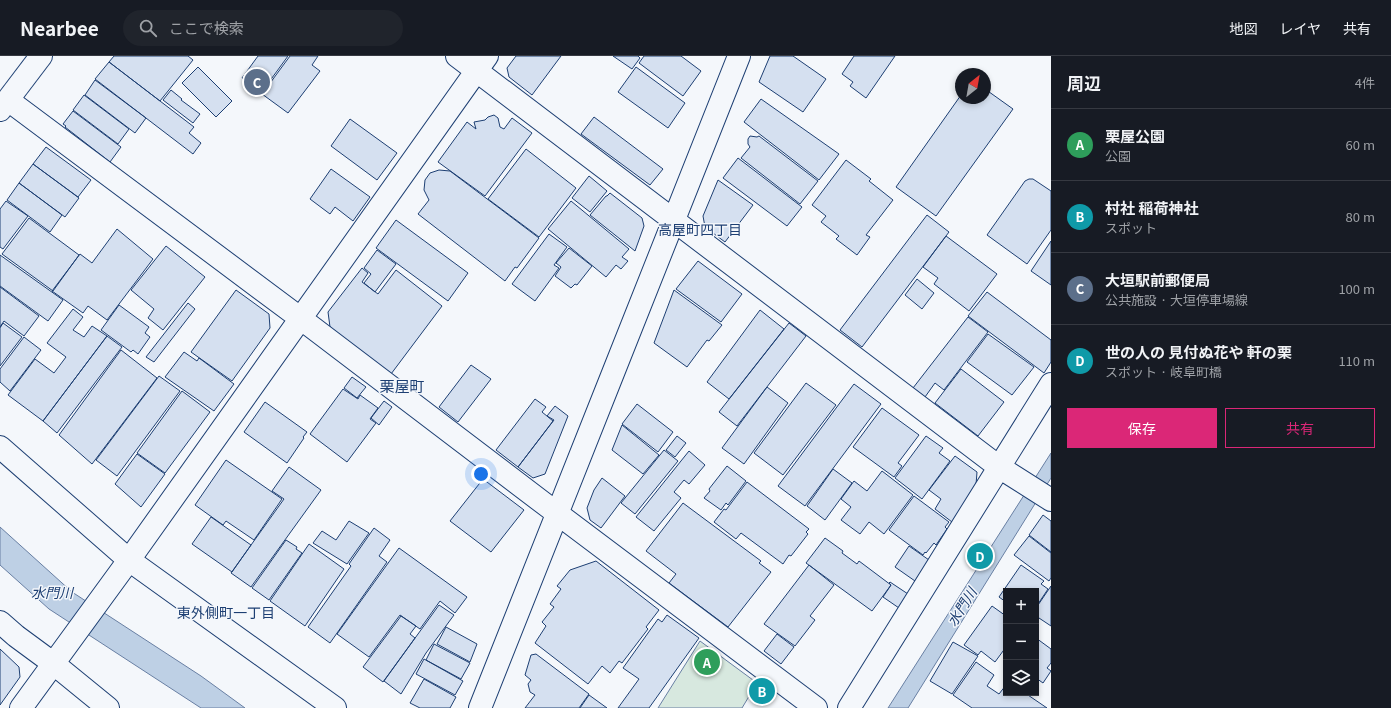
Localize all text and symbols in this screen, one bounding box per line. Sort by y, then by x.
search box [123,10,403,46]
text: Nearbee [20,14,99,41]
icon: search [137,17,159,39]
text: ここで検索 [169,17,244,38]
text: 地図 [1229,18,1257,38]
text: レイヤ [1279,18,1321,38]
text: 共有 [1343,18,1371,38]
pin: C [244,67,270,97]
north arrow [955,68,991,104]
text: 周辺 [1067,70,1101,95]
text: 4件 [1355,73,1375,92]
text: 栗屋公園 [1105,125,1165,146]
text: A [1076,135,1084,154]
text: 60 m [1346,135,1375,154]
text: 公園 [1105,146,1131,165]
text: 村社 稲荷神社 [1105,197,1198,218]
text: B [1076,207,1084,226]
text: 80 m [1346,207,1375,226]
text: スポット [1105,218,1157,237]
district label: 高屋町四丁目 [658,219,742,239]
text: 大垣駅前郵便局 [1105,269,1210,290]
text: C [1076,279,1084,298]
text: 100 m [1338,279,1375,298]
text: 公共施設 · 大垣停車場線 [1105,290,1248,309]
text: 世の人の 見付ぬ花や 軒の栗 [1105,341,1292,362]
text: D [1075,351,1085,370]
text: 110 m [1338,351,1375,370]
text: スポット · 岐阜町橋 [1105,362,1222,381]
district label: 栗屋町 [379,375,425,396]
button: 保存 [1067,408,1217,448]
button: 共有 [1225,408,1375,448]
your location [471,464,491,484]
pin: D [967,541,993,571]
water label: 水門川 [31,582,75,602]
water label: 水門川 [942,582,982,630]
map controls [1003,588,1039,696]
button: + [1003,588,1039,624]
district label: 東外側町一丁目 [177,602,275,622]
button: − [1003,624,1039,660]
pin: A [694,647,720,677]
button: layers [1003,660,1039,696]
pin: B [749,676,775,706]

